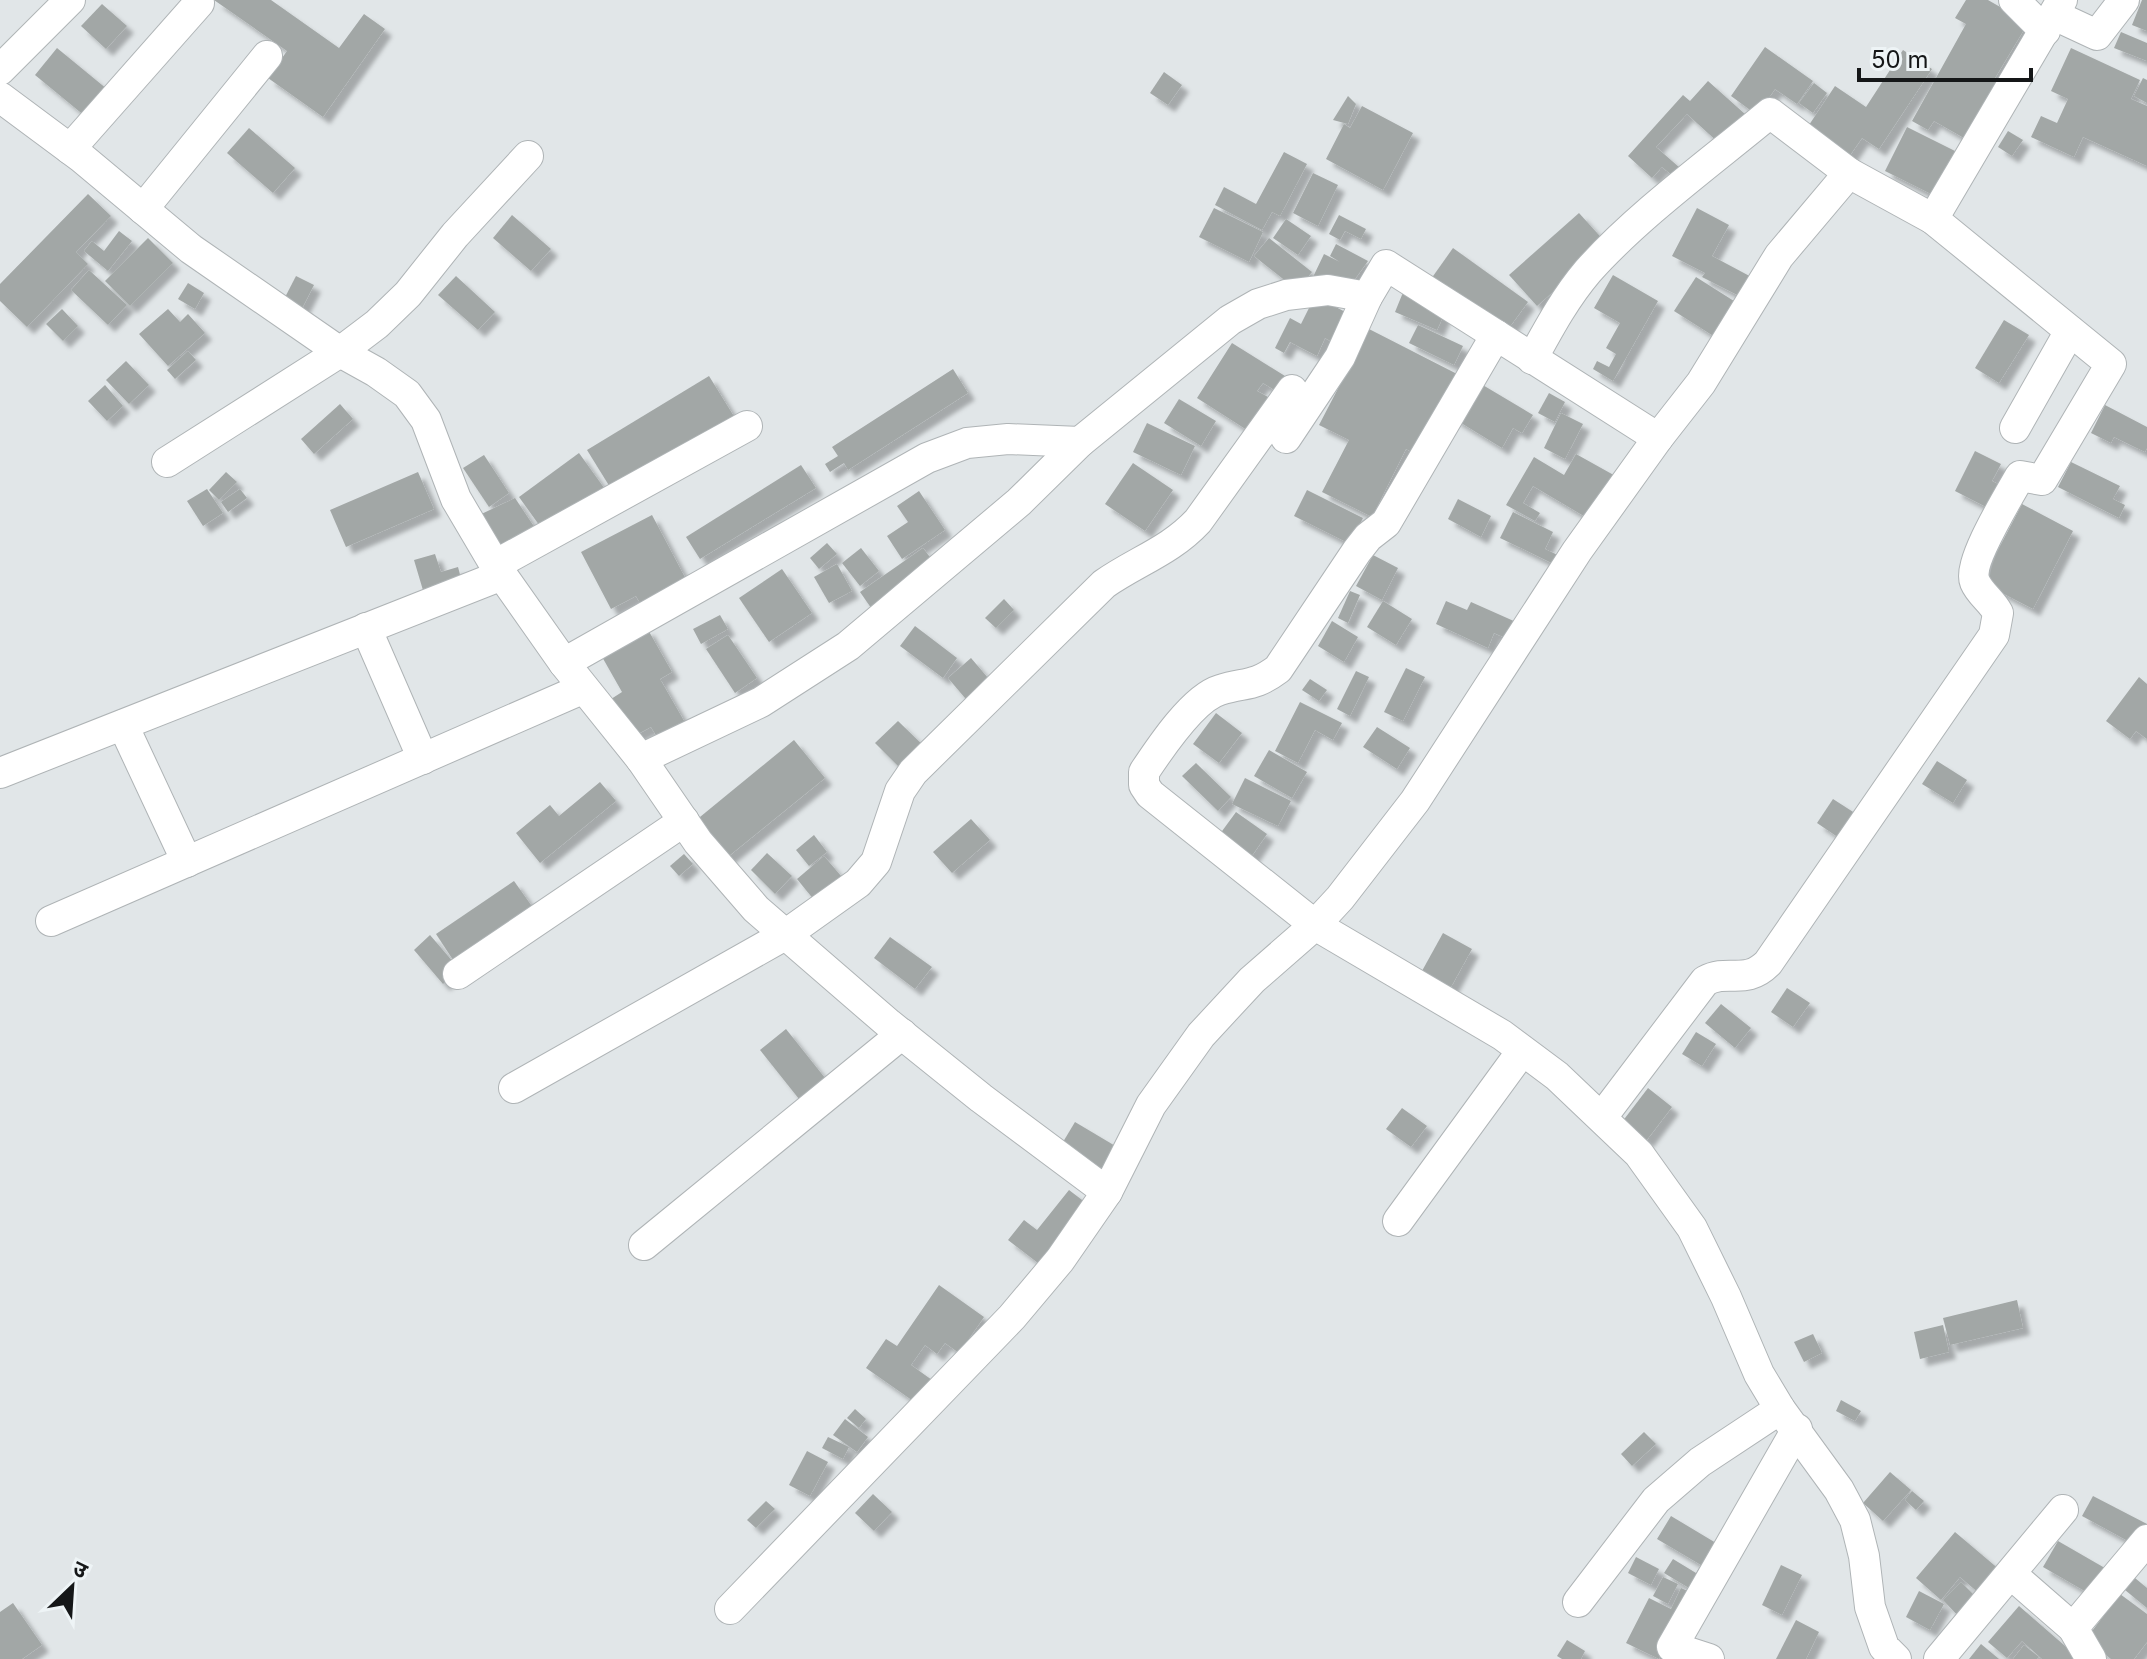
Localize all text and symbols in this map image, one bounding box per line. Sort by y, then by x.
scale bar [1859,32,2031,82]
text: 50 m [1871,45,1929,74]
north arrow [32,1547,112,1627]
text: उ [69,1554,93,1584]

